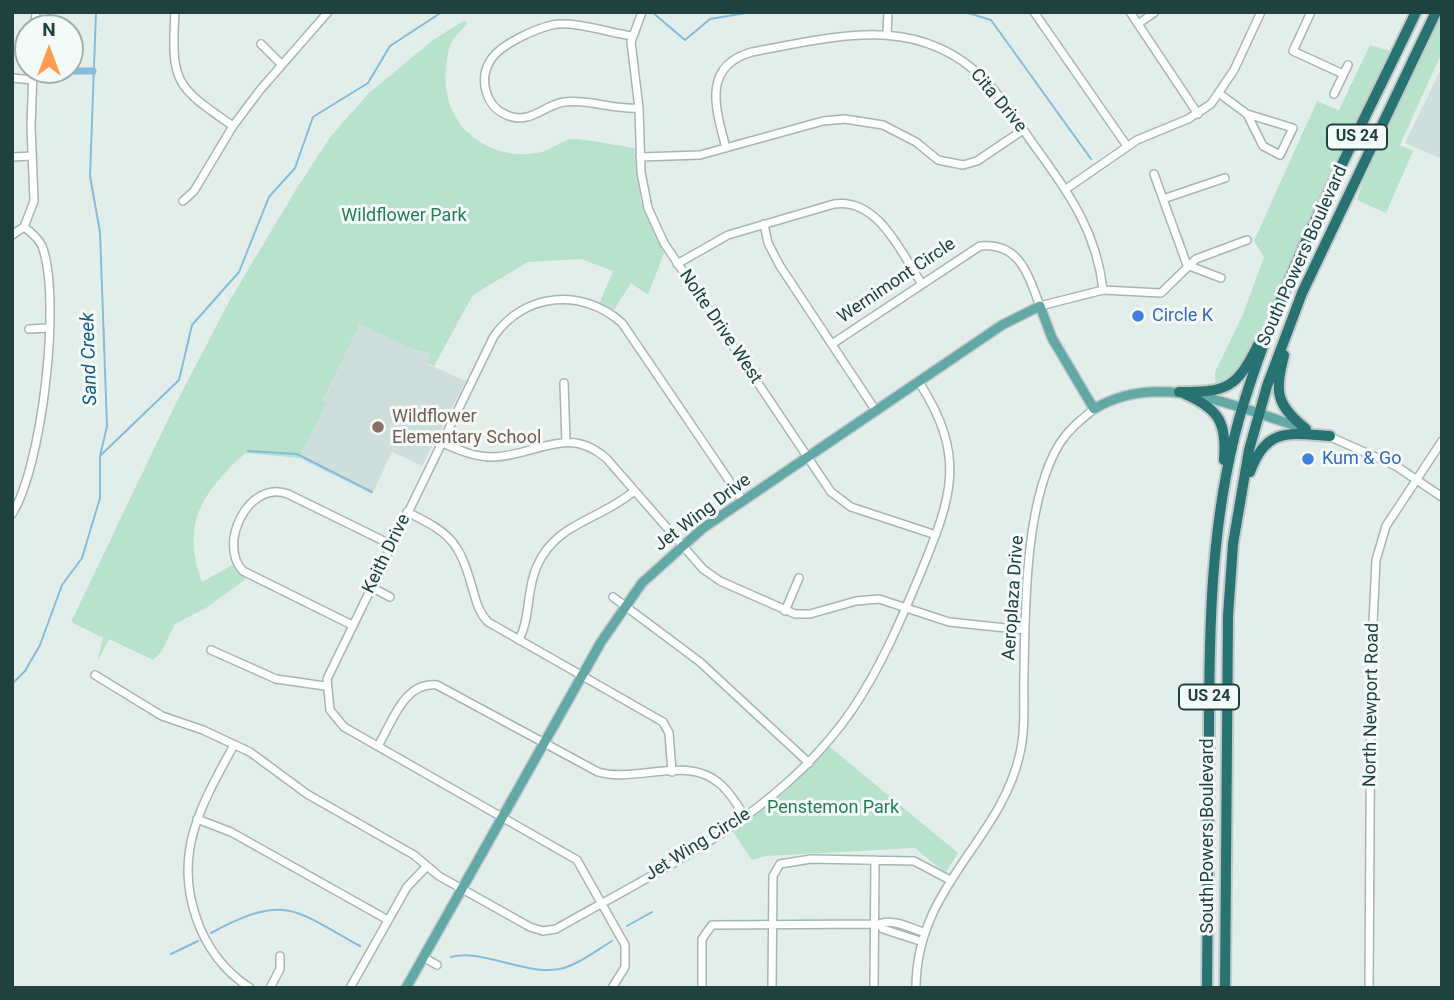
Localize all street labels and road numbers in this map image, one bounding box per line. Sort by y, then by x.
street label: Cita Drive [965,65,1031,137]
road number: US 24 [1327,125,1387,150]
street label: South Powers Boulevard [1253,162,1353,350]
street label: Wernimont Circle [834,234,960,328]
street label: Nolte Drive West [674,266,766,388]
street label: Jet Wing Drive [651,470,755,556]
street label: Keith Drive [359,511,415,597]
street label: Aeroplaza Drive [999,535,1029,661]
street label: North Newport Road [1360,623,1384,787]
road number: US 24 [1179,684,1239,710]
street label: South Powers Boulevard [1197,738,1219,934]
street label: Jet Wing Circle [641,804,755,886]

